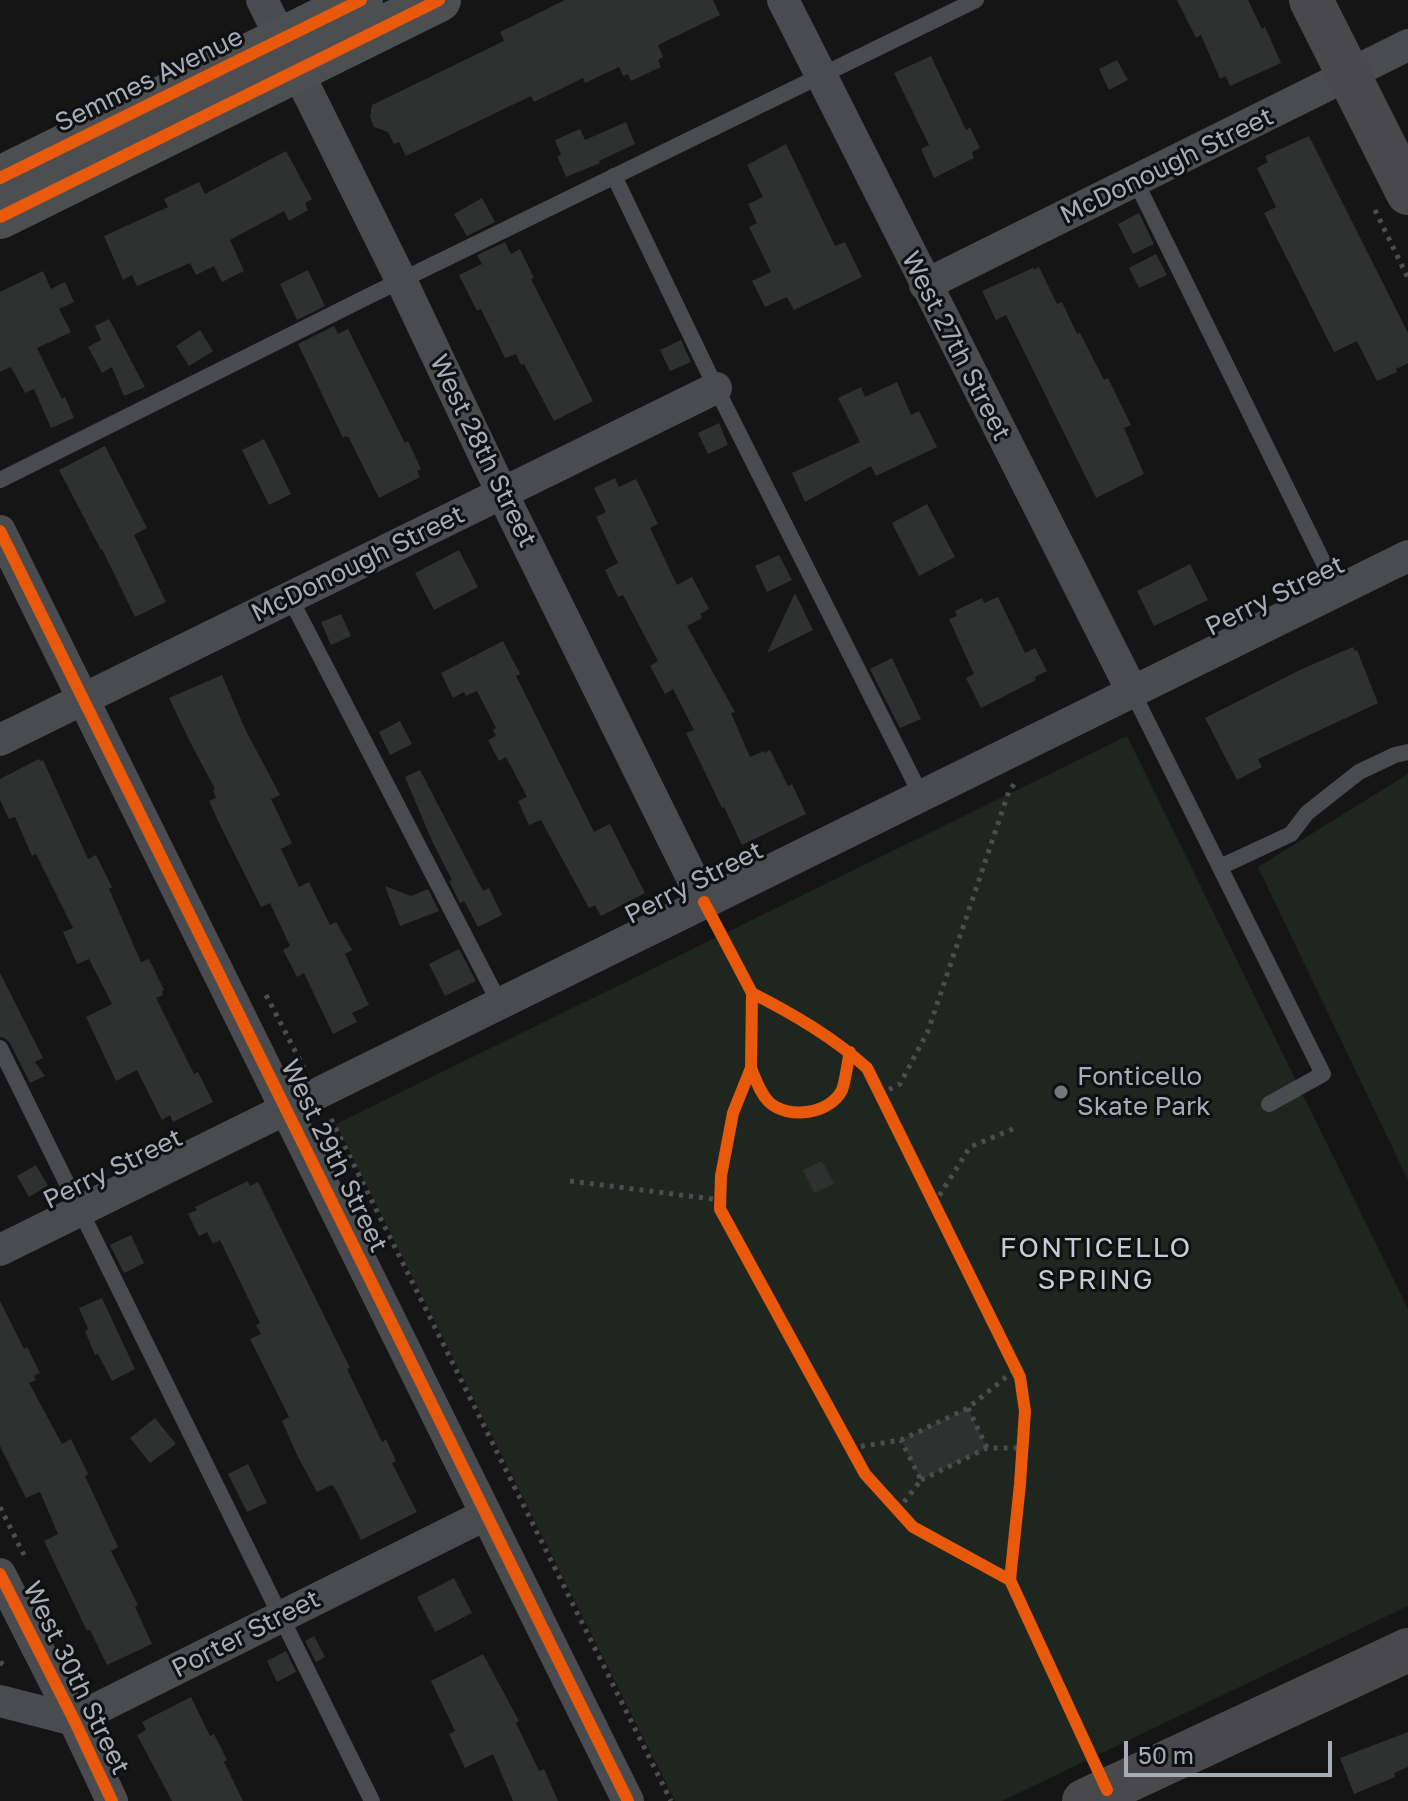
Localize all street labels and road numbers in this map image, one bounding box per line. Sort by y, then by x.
street label: Semmes Avenue [50,21,248,139]
street label: McDonough Street [1055,101,1279,231]
street label: West 27th Street [895,246,1017,446]
street label: West 28th Street [423,350,543,552]
street label: McDonough Street [246,499,470,629]
street label: Perry Street [1200,549,1350,643]
street label: Perry Street [620,835,768,931]
street label: West 29th Street [274,1055,394,1257]
street label: Perry Street [38,1122,188,1216]
street label: West 30th Street [16,1576,136,1780]
street label: Porter Street [167,1583,325,1685]

